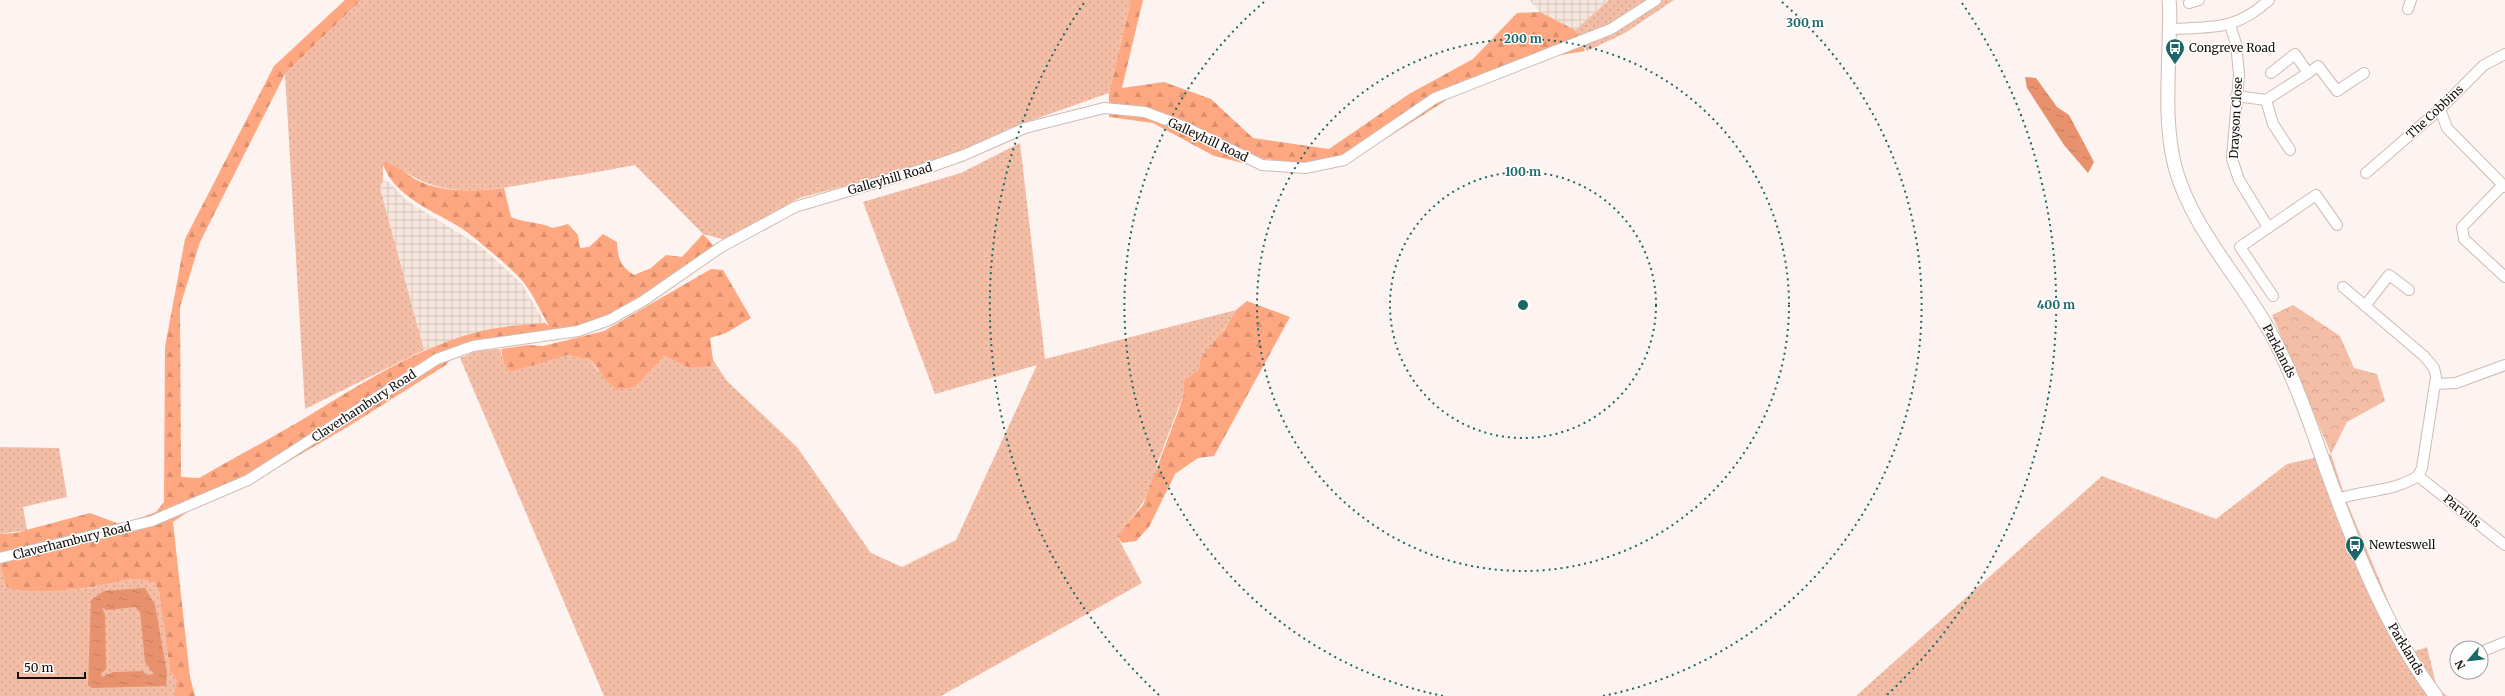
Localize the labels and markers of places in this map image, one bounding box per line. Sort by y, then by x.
bus stop icon: Congreve Road [2164,37,2186,65]
place label: Congreve Road [2189,40,2275,55]
centre of rings [1516,298,1530,312]
bus stop icon: Newteswell [2344,534,2366,562]
place label: Newteswell [2369,537,2436,552]

